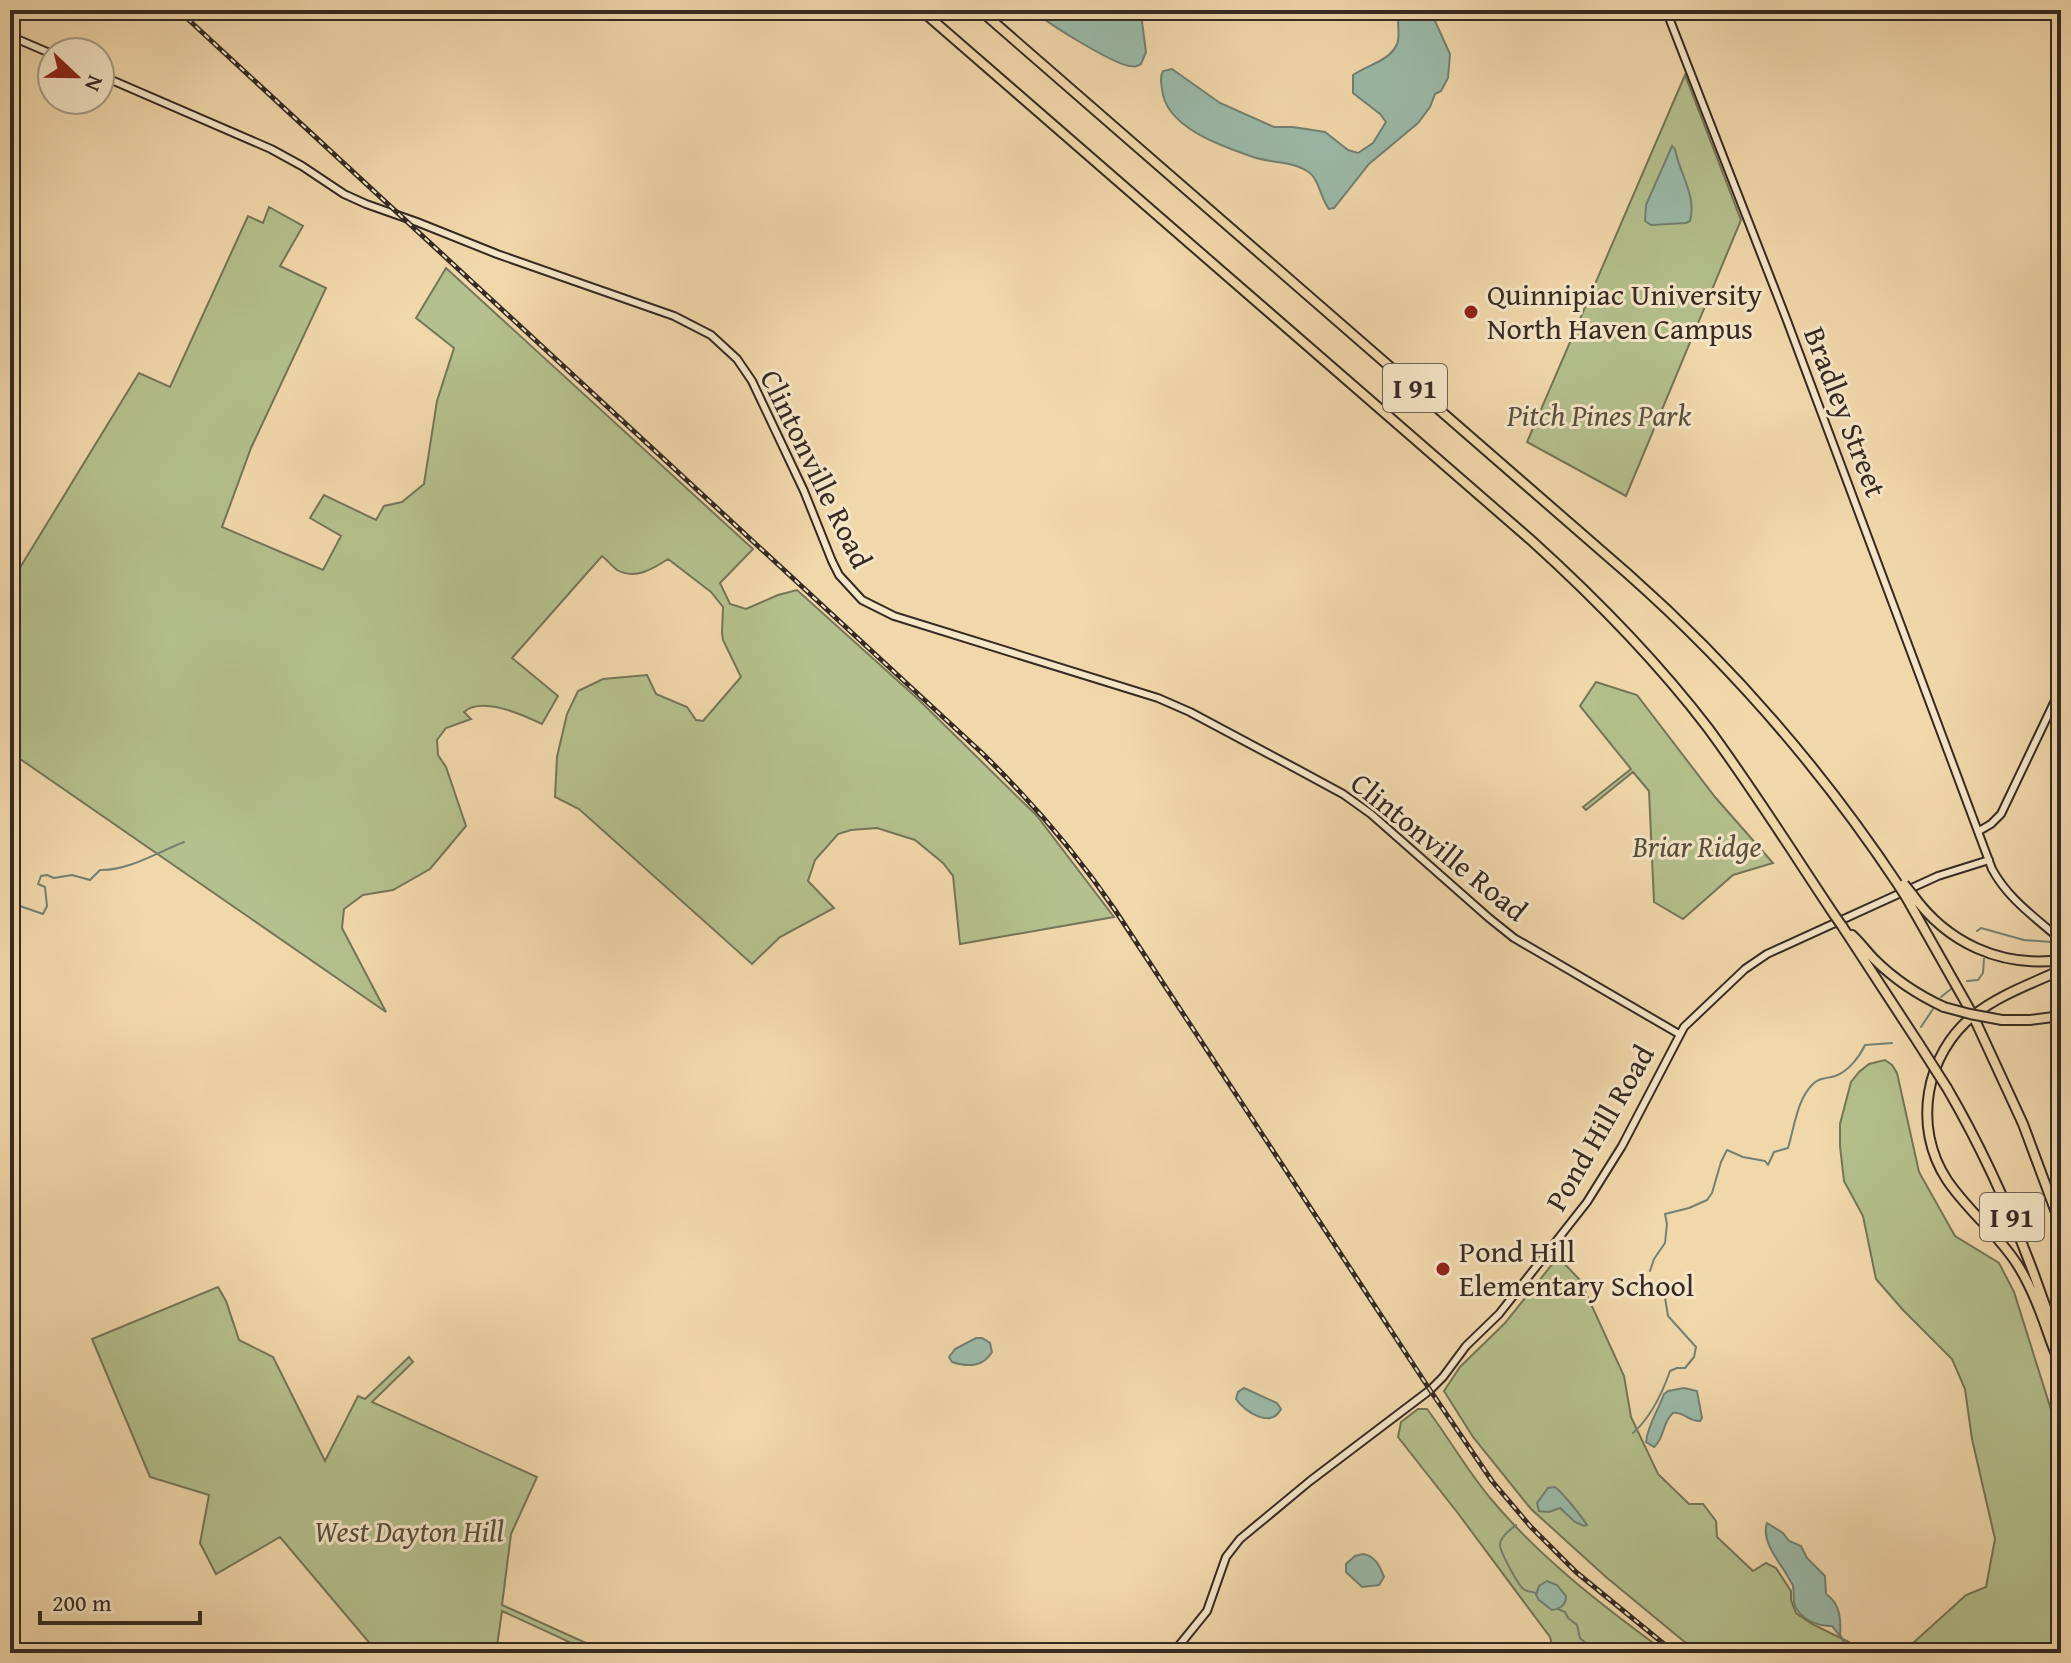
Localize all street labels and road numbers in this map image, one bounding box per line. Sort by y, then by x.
street label: Bradley Street [1793,320,1899,504]
street label: Clintonville Road [750,362,884,575]
road number: I 91 [1383,364,1447,412]
street label: Clintonville Road [1342,761,1538,931]
street label: Pond Hill Road [1534,1036,1665,1219]
road number: I 91 [1980,1193,2044,1241]

